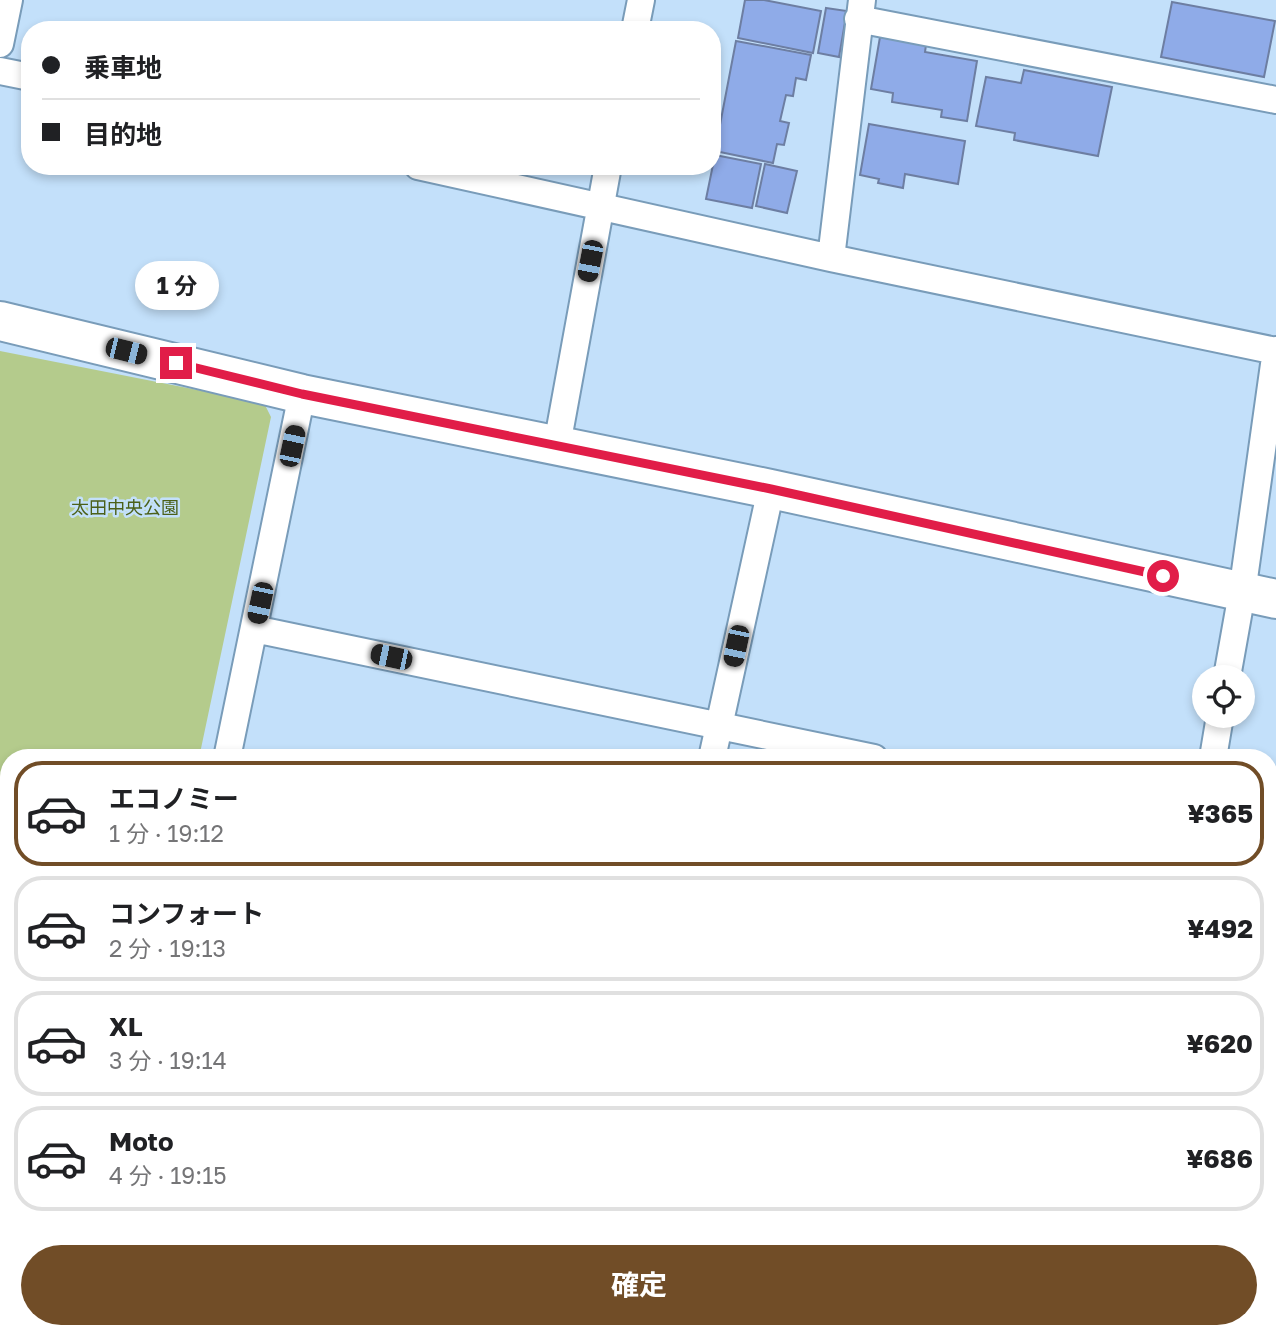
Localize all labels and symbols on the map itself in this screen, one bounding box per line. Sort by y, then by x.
car [576,238,605,284]
callout: 1 分 [134,262,218,310]
car [104,336,149,366]
route end [160,347,192,379]
car [278,423,307,469]
park label: 太田中央公園 [71,496,179,518]
route start [1147,560,1179,592]
car [246,580,275,626]
car [722,623,751,669]
car [369,642,414,672]

